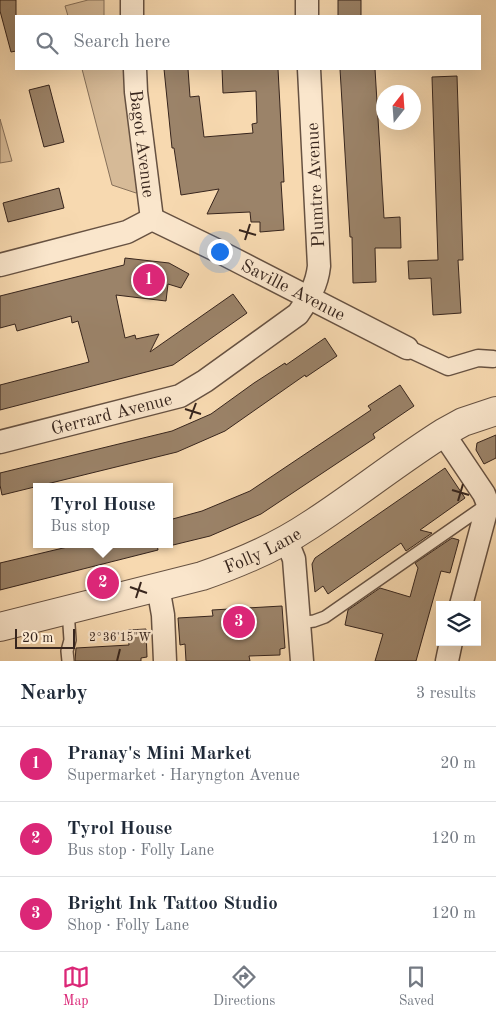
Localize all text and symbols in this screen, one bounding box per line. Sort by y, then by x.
search box [15,15,481,70]
icon: search [33,29,61,57]
text: Search here [73,33,170,52]
north arrow [376,85,421,130]
street label: Bagot Avenue [126,89,157,199]
street label: Plumtre Avenue [304,122,328,248]
your location [207,239,233,265]
street label: Saville Avenue [238,256,348,325]
pin: 1 [133,261,165,299]
street label: Gerrard Avenue [49,390,174,439]
popup [33,483,173,548]
text: Tyrol House [50,496,156,515]
text: Bus stop [50,519,110,535]
street label: Folly Lane [222,525,305,577]
pin: 2 [87,564,119,602]
map controls [436,601,481,646]
button: layers [436,601,481,646]
pin: 3 [223,603,255,641]
scale bar [15,626,75,649]
text: 20 m [22,631,53,645]
text: 2°36'15"W [89,631,151,644]
text: Nearby [20,683,88,704]
text: 3 results [416,686,476,702]
text: Pranay's Mini Market [67,745,251,764]
text: 1 [31,756,41,772]
text: 20 m [440,756,476,772]
text: Supermarket · Haryngton Avenue [67,768,300,784]
text: Tyrol House [67,820,172,839]
text: 2 [31,831,41,847]
text: 120 m [431,831,476,847]
text: Bus stop · Folly Lane [67,843,214,859]
text: Bright Ink Tattoo Studio [67,895,278,914]
text: 3 [31,906,41,922]
text: 120 m [431,906,476,922]
text: Shop · Folly Lane [67,918,189,934]
tab: Map [62,963,90,1010]
tab: Directions [213,963,275,1010]
tab: Saved [399,963,434,1010]

